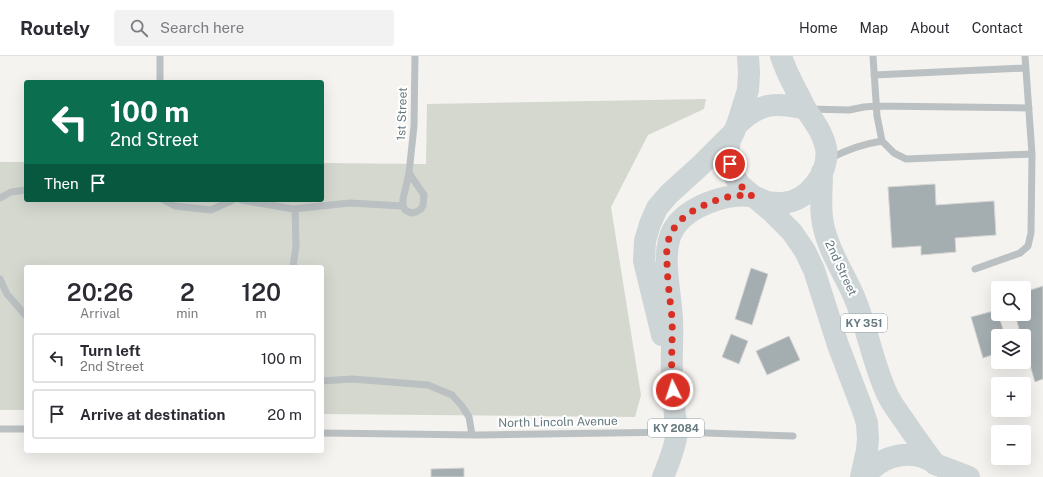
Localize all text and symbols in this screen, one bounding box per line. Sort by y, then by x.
search box [114,10,394,46]
text: Routely [20,17,90,39]
icon: search [128,17,150,39]
text: Search here [160,19,244,36]
text: Home [799,20,838,36]
text: Map [860,20,888,36]
text: About [910,20,950,36]
text: Contact [972,20,1023,36]
street label: 1st Street [394,87,410,141]
text: 100 m [110,95,189,128]
icon: left [44,96,96,148]
text: 2nd Street [110,129,199,150]
pin [713,147,747,181]
icon: arrive [719,153,741,175]
icon: arrive [87,172,109,194]
text: Then [44,175,79,192]
street label: 2nd Street [822,238,860,298]
text: 20:26 [67,278,133,306]
text: 2 [180,278,195,306]
text: 120 [241,278,281,306]
map controls [991,281,1031,465]
button: search [991,281,1031,321]
text: Arrival [80,306,120,321]
text: min [176,306,198,321]
text: m [256,306,267,321]
road number: KY 351 [841,314,887,332]
button: layers [991,329,1031,369]
text: Turn left [80,342,141,359]
icon: left [46,347,68,369]
text: 100 m [261,350,302,367]
text: 2nd Street [80,359,144,374]
position arrow [652,369,694,411]
button: + [991,377,1031,417]
icon: arrive [46,403,68,425]
text: Arrive at destination [80,406,225,423]
text: 20 m [267,406,302,423]
street label: North Lincoln Avenue [498,414,618,430]
road number: KY 2084 [648,419,704,437]
button: − [991,425,1031,465]

